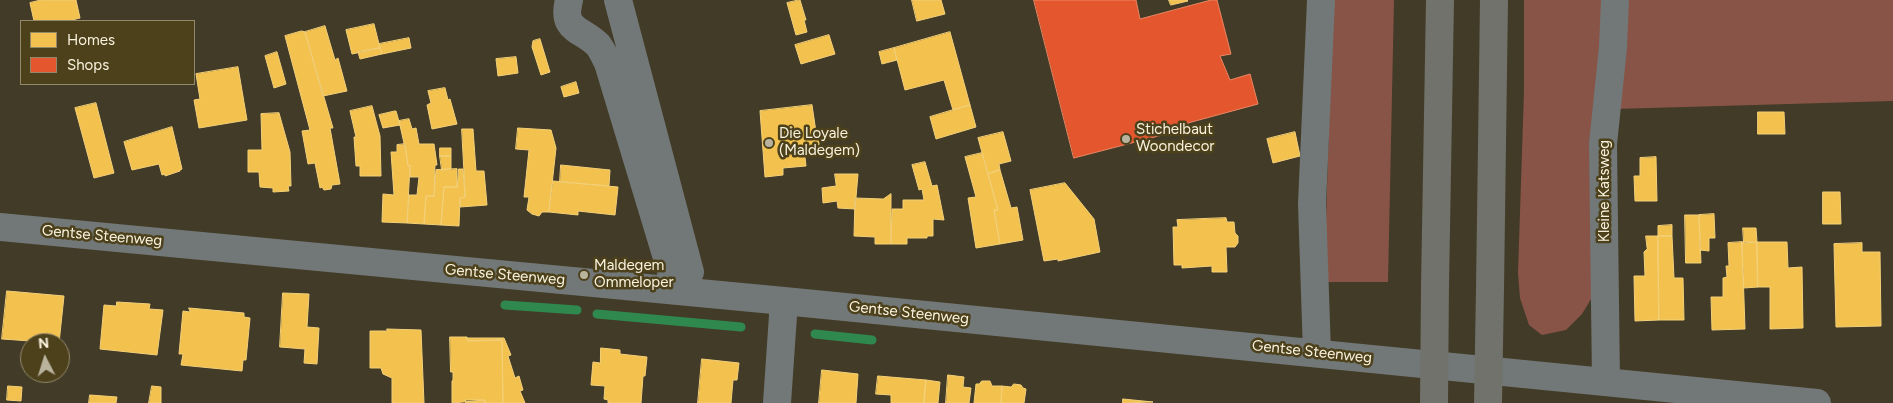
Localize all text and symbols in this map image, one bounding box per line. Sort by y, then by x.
legend [20,20,195,85]
text: Homes [67,31,115,49]
text: Shops [67,56,109,74]
place label: Stichelbaut Woondecor [1136,121,1214,156]
place label: Die Loyale (Maldegem) [779,125,860,160]
marker: Stichelbaut Woondecor [1120,133,1132,145]
marker: Die Loyale (Maldegem) [763,137,775,149]
street label: Kleine Katsweg [1596,140,1614,242]
street label: Gentse Steenweg [41,222,163,250]
place label: Maldegem Ommeloper [594,257,673,292]
street label: Gentse Steenweg [444,261,566,289]
marker: Maldegem Ommeloper [578,269,590,281]
street label: Gentse Steenweg [848,298,970,328]
north arrow [20,333,70,383]
text: N [38,335,50,352]
street label: Gentse Steenweg [1251,337,1373,367]

